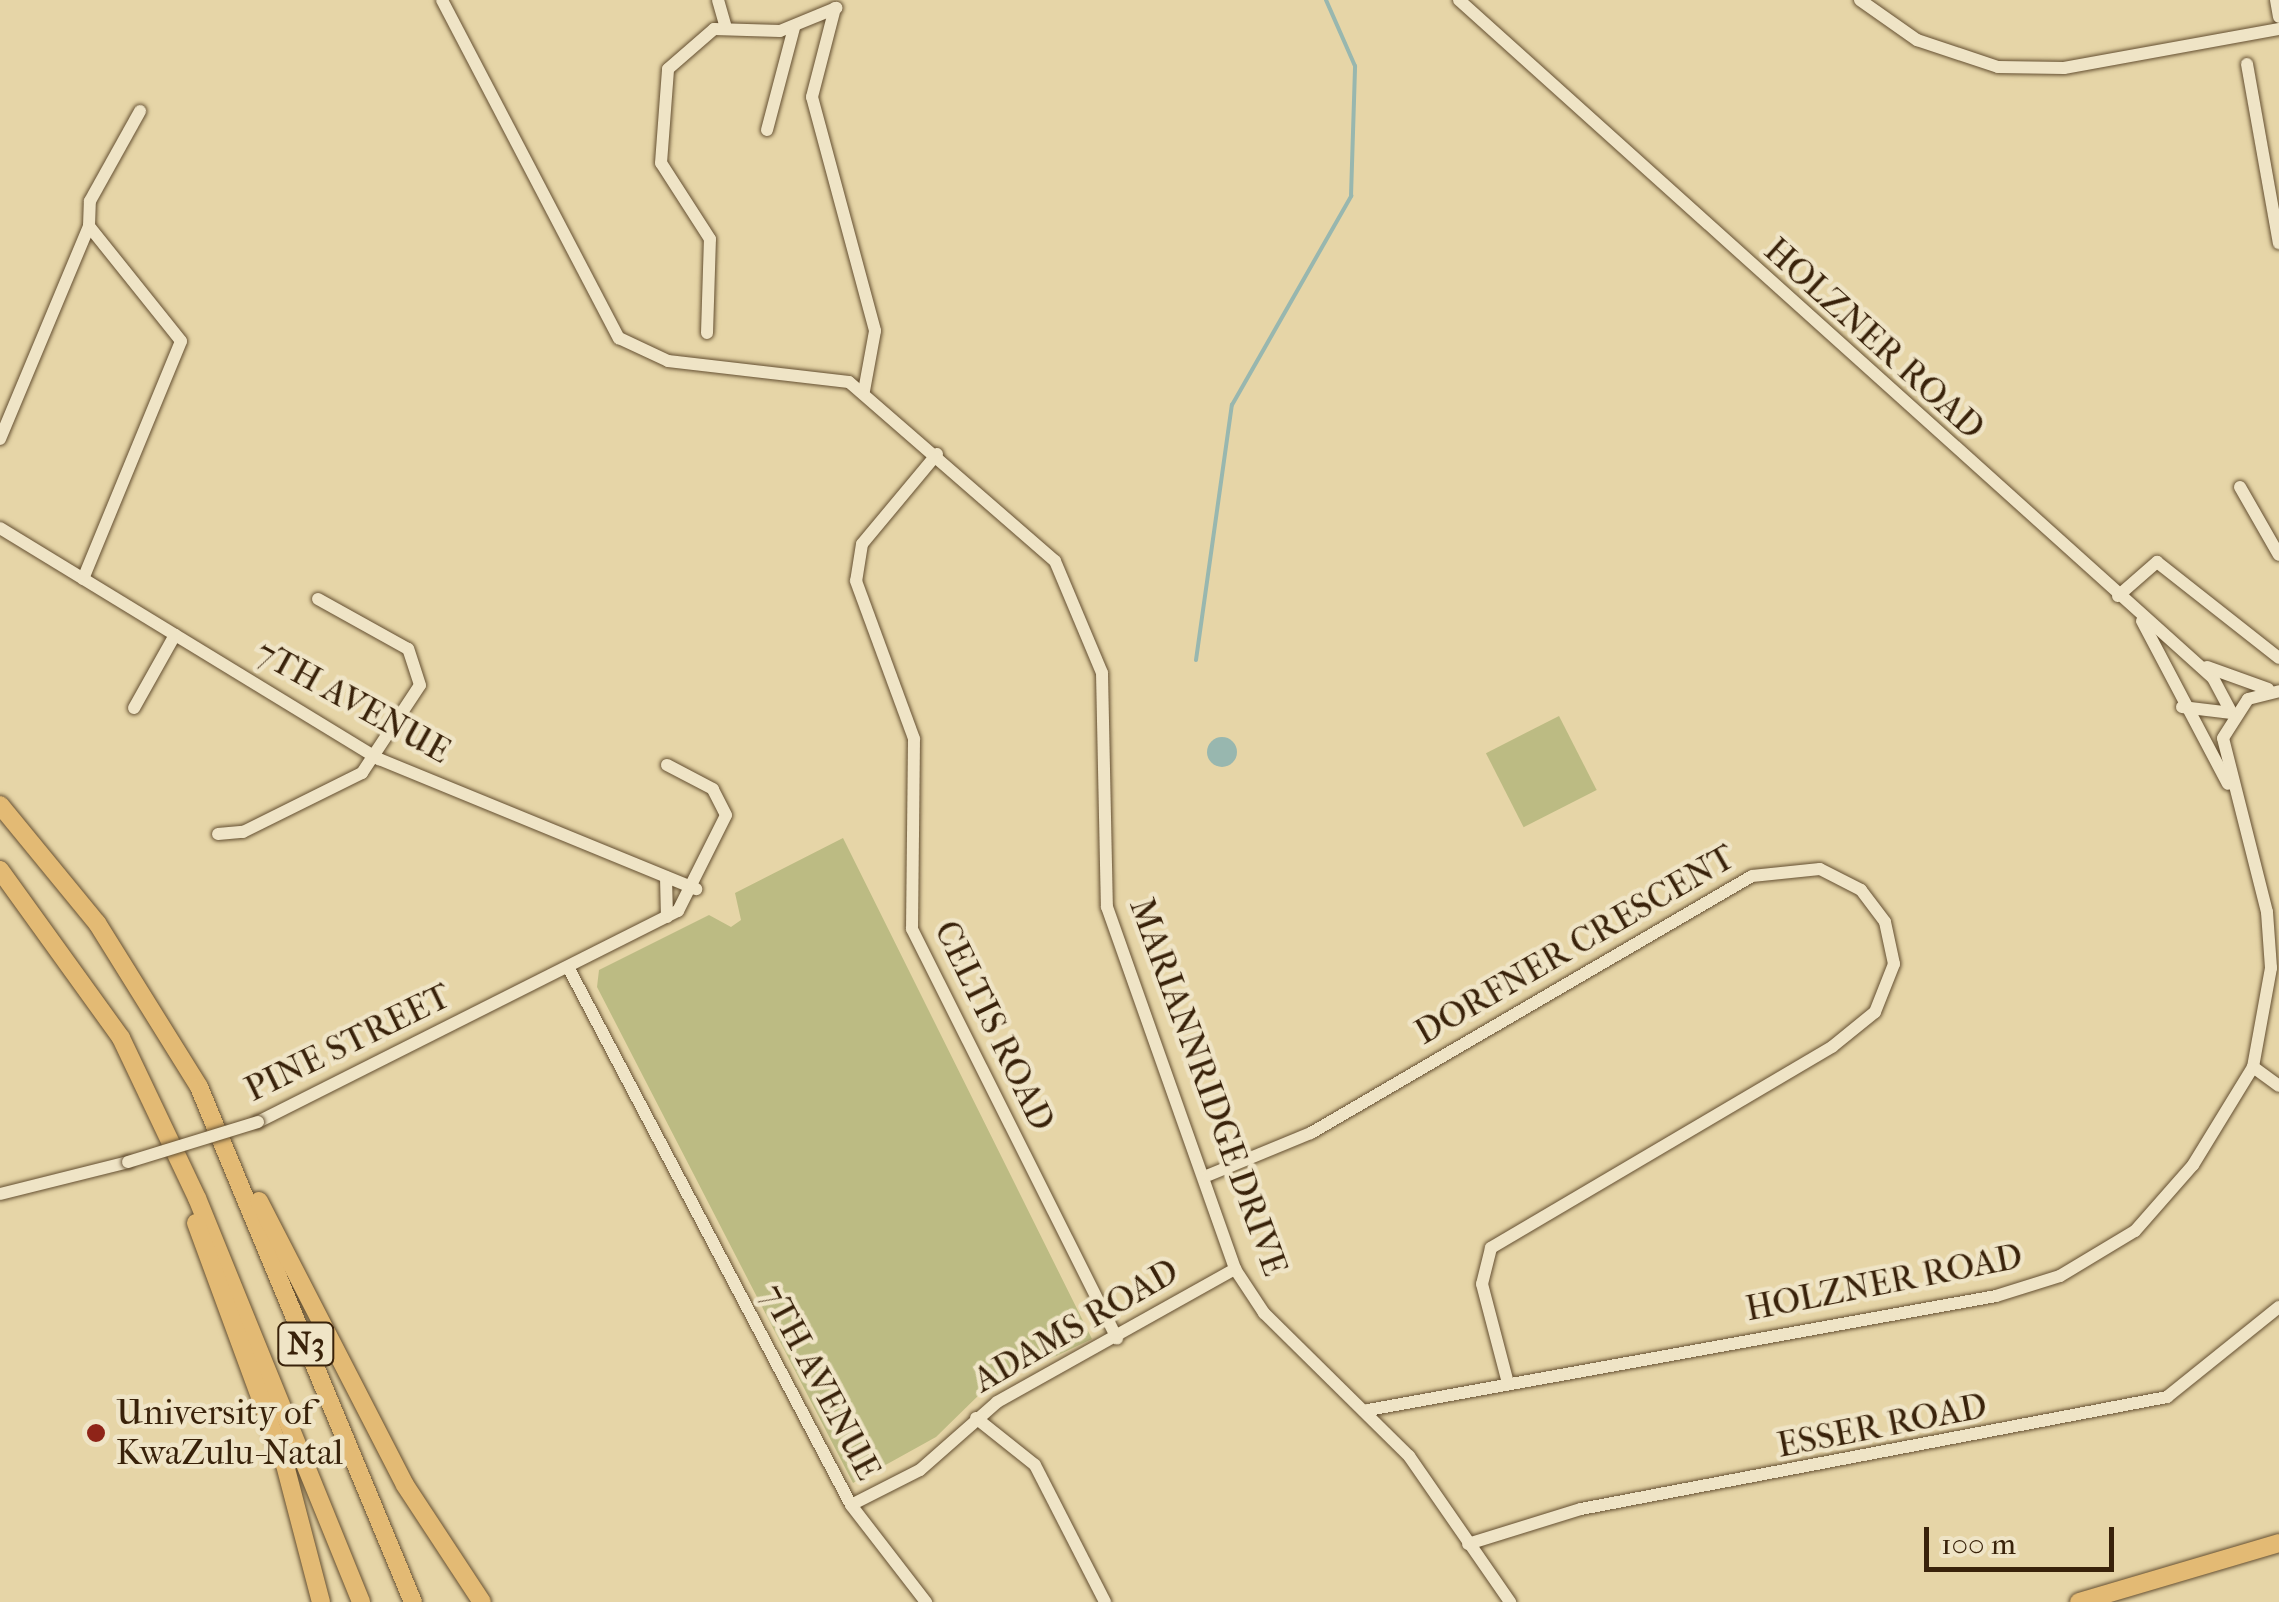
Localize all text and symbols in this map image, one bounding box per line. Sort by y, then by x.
street label: HOLZNER ROAD [1756,229,1992,449]
street label: 7TH AVENUE [249,631,457,773]
street label: DORFNER CRESCENT [1408,836,1742,1054]
street label: MARIANNRIDGE DRIVE [1120,893,1296,1281]
street label: CELTIS ROAD [925,914,1063,1138]
street label: PINE STREET [238,975,458,1111]
street label: HOLZNER ROAD [1742,1236,2026,1330]
street label: ADAMS ROAD [966,1250,1186,1402]
street label: 7TH AVENUE [751,1277,889,1487]
road number: N3 [276,1317,336,1371]
street label: ESSER ROAD [1774,1385,1990,1467]
place label: University of KwaZulu-Natal [116,1392,343,1474]
marker: University of KwaZulu-Natal [85,1422,107,1444]
scale bar [1929,1507,2119,1569]
text: 100 m [1941,1527,2016,1562]

